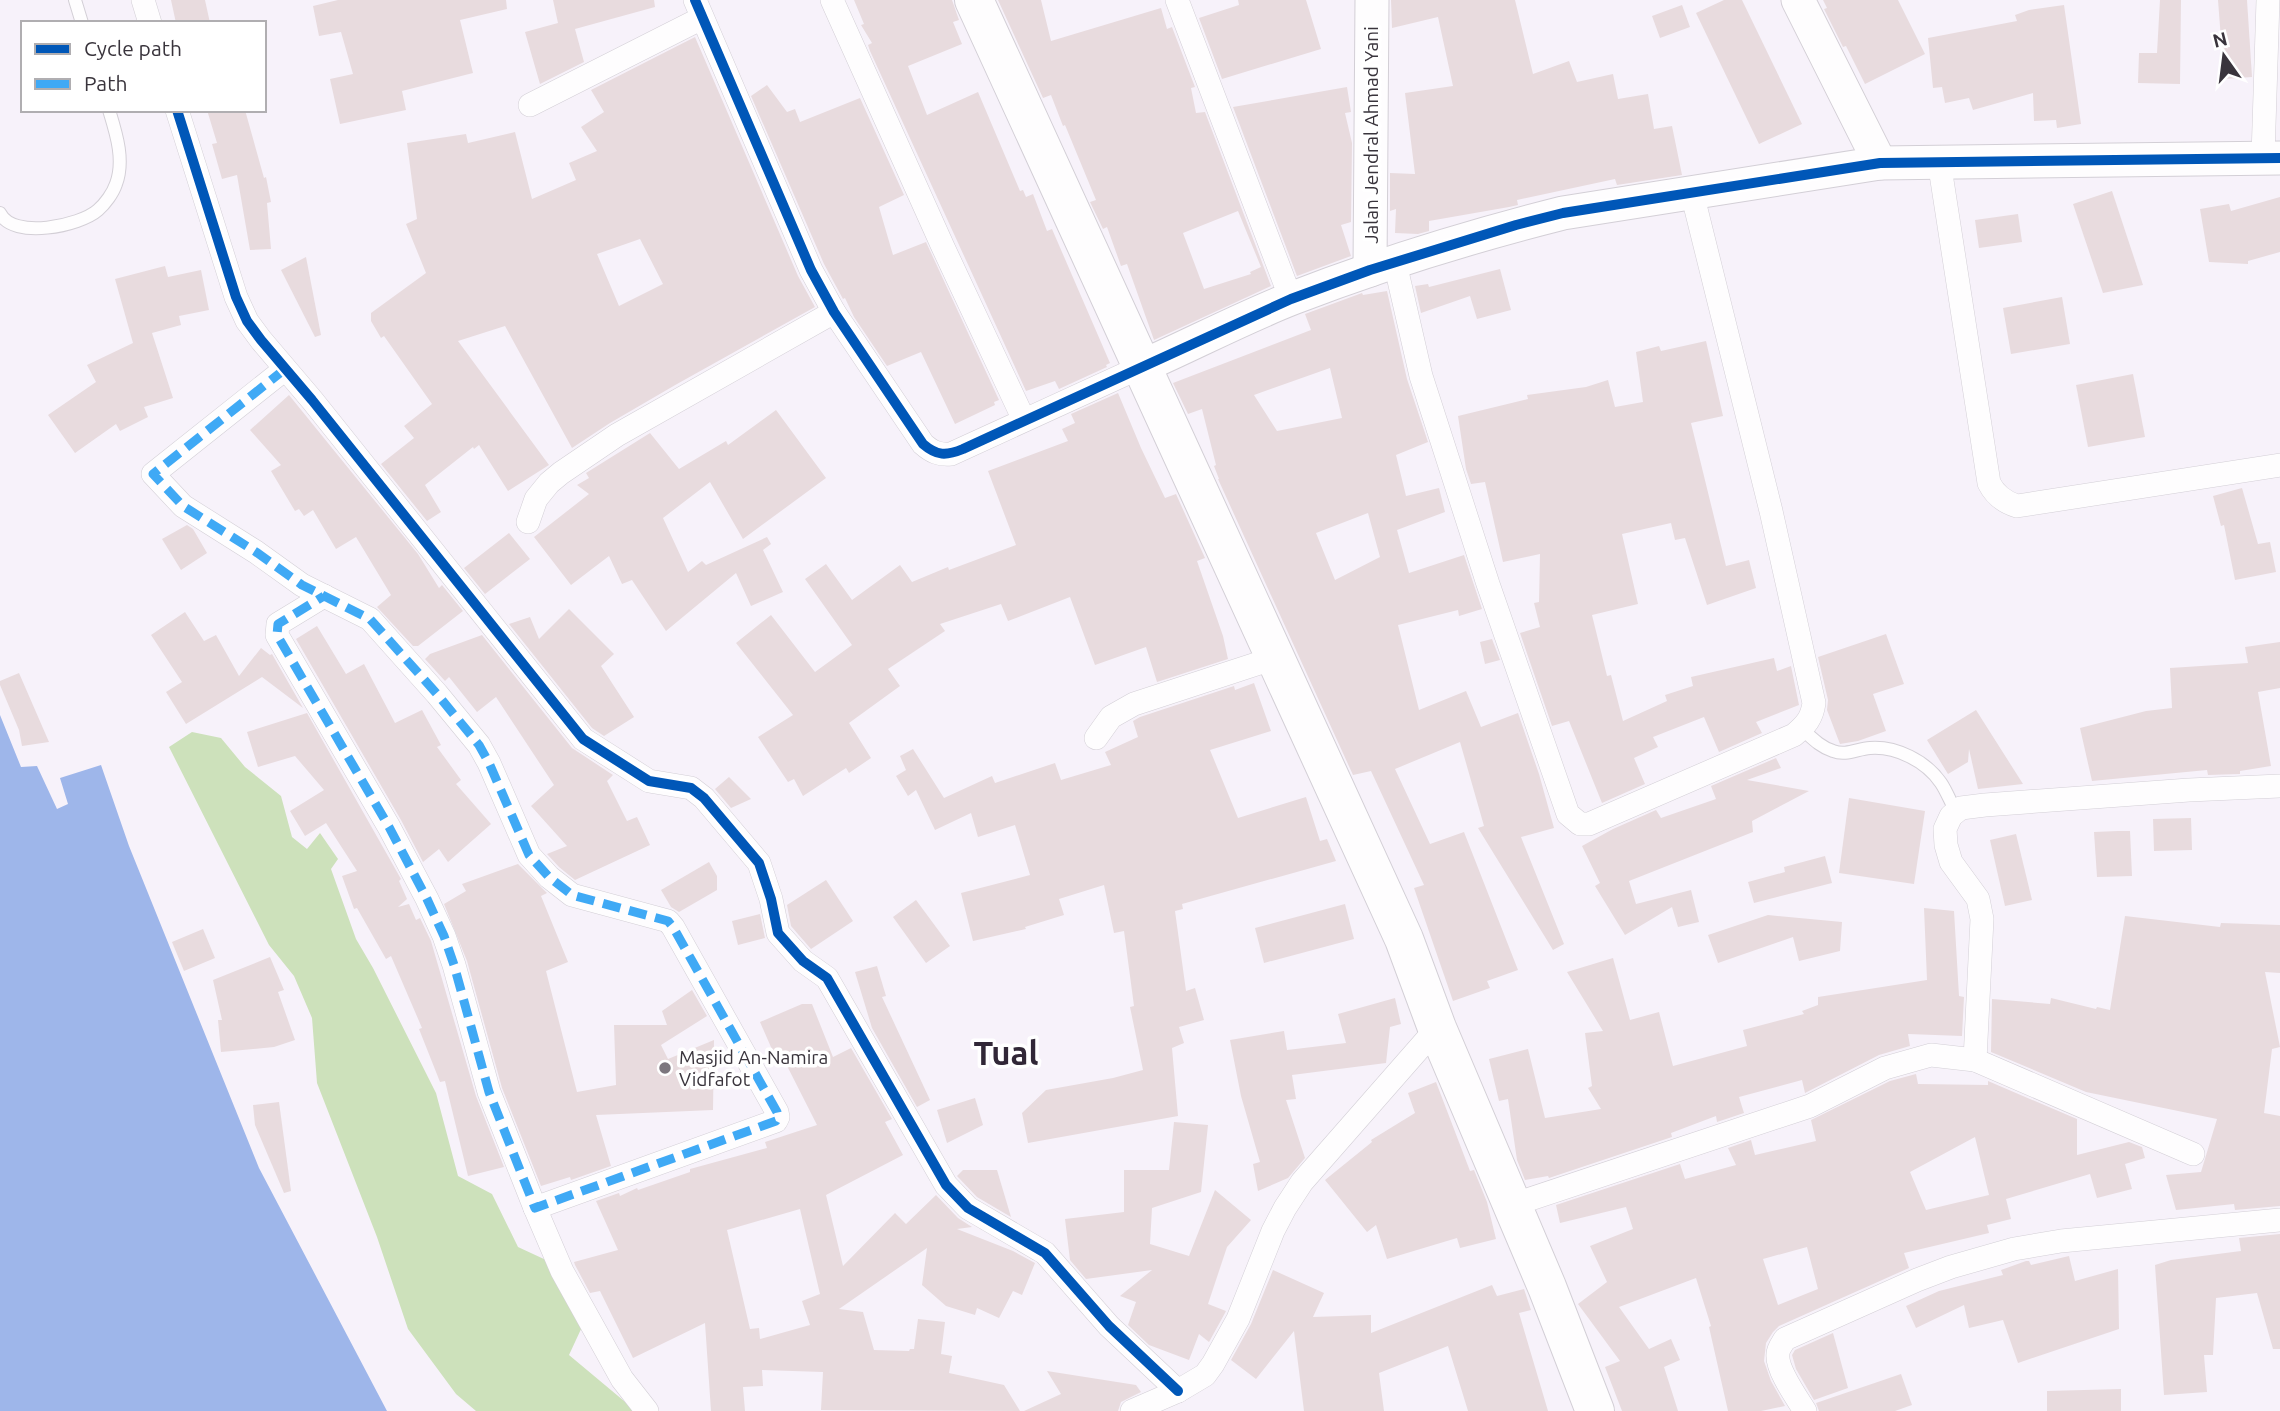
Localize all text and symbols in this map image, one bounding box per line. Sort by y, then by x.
legend [21,21,266,112]
north arrow [2189,21,2259,91]
street label: Jalan Jendral Ahmad Yani [1360,26,1382,244]
text: N [2210,27,2229,52]
text: Cycle path [84,36,182,60]
text: Path [84,71,127,95]
district label: Tual [973,1034,1039,1071]
place label: Masjid An-Namira Vidfafot [679,1046,828,1090]
marker: Masjid An-Namira Vidfafot [657,1060,673,1076]

